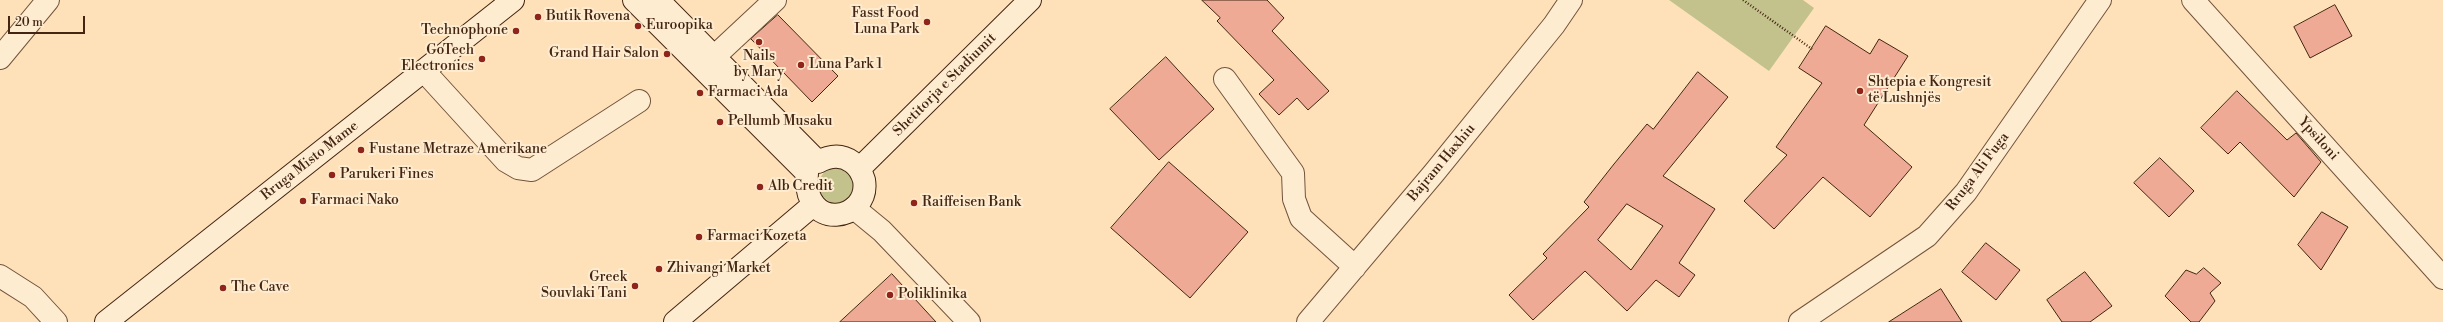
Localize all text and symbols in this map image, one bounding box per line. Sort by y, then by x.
place label: Fasst Food Luna Park [851,6,919,38]
scale bar [10,8,87,34]
place label: Butik Rovena [546,9,630,25]
marker: Butik Rovena [533,12,543,22]
text: 20 m [15,15,43,30]
marker: Fasst Food Luna Park [922,17,932,27]
place label: Euroopika [646,18,713,34]
marker: Euroopika [633,21,643,31]
place label: Technophone [421,23,508,39]
marker: Technophone [511,26,521,36]
street label: Shetitorja e Stadiumit [890,30,1000,140]
marker: Nails by Mary [754,37,764,47]
place label: GoTech Electronics [401,43,474,76]
place label: Grand Hair Salon [549,46,659,62]
marker: Grand Hair Salon [662,49,672,59]
place label: Nails by Mary [734,49,784,82]
marker: GoTech Electronics [477,54,487,64]
place label: Luna Park 1 [809,57,883,73]
marker: Luna Park 1 [796,60,806,70]
place label: Shtepia e Kongresit të Lushnjës [1868,75,1991,108]
place label: Farmaci Ada [708,85,788,101]
marker: Shtepia e Kongresit të Lushnjës [1855,86,1865,96]
marker: Farmaci Ada [695,88,705,98]
place label: Pellumb Musaku [728,114,832,130]
street label: Ypsiloni [2294,114,2342,164]
marker: Pellumb Musaku [715,117,725,127]
street label: Rruga Misto Mame [258,118,362,204]
street label: Bajram Haxhiu [1405,121,1479,205]
street label: Rruga Ali Fuga [1943,129,2013,215]
place label: Fustane Metraze Amerikane [369,142,547,158]
marker: Fustane Metraze Amerikane [356,145,366,155]
place label: Parukeri Fines [340,167,434,183]
marker: Parukeri Fines [327,170,337,180]
place label: Alb Credit [768,179,833,195]
marker: Alb Credit [755,182,765,192]
place label: Farmaci Nako [311,193,399,209]
place label: Raiffeisen Bank [922,195,1021,211]
marker: Farmaci Nako [298,196,308,206]
marker: Raiffeisen Bank [909,198,919,208]
place label: Farmaci Kozeta [707,229,807,245]
marker: Farmaci Kozeta [694,232,704,242]
place label: Zhivangi Market [667,261,771,277]
marker: Zhivangi Market [654,264,664,274]
place label: Greek Souvlaki Tani [541,270,627,302]
place label: The Cave [231,280,289,296]
marker: Greek Souvlaki Tani [630,281,640,291]
marker: The Cave [218,283,228,293]
place label: Poliklinika [898,287,967,303]
marker: Poliklinika [885,290,895,300]

